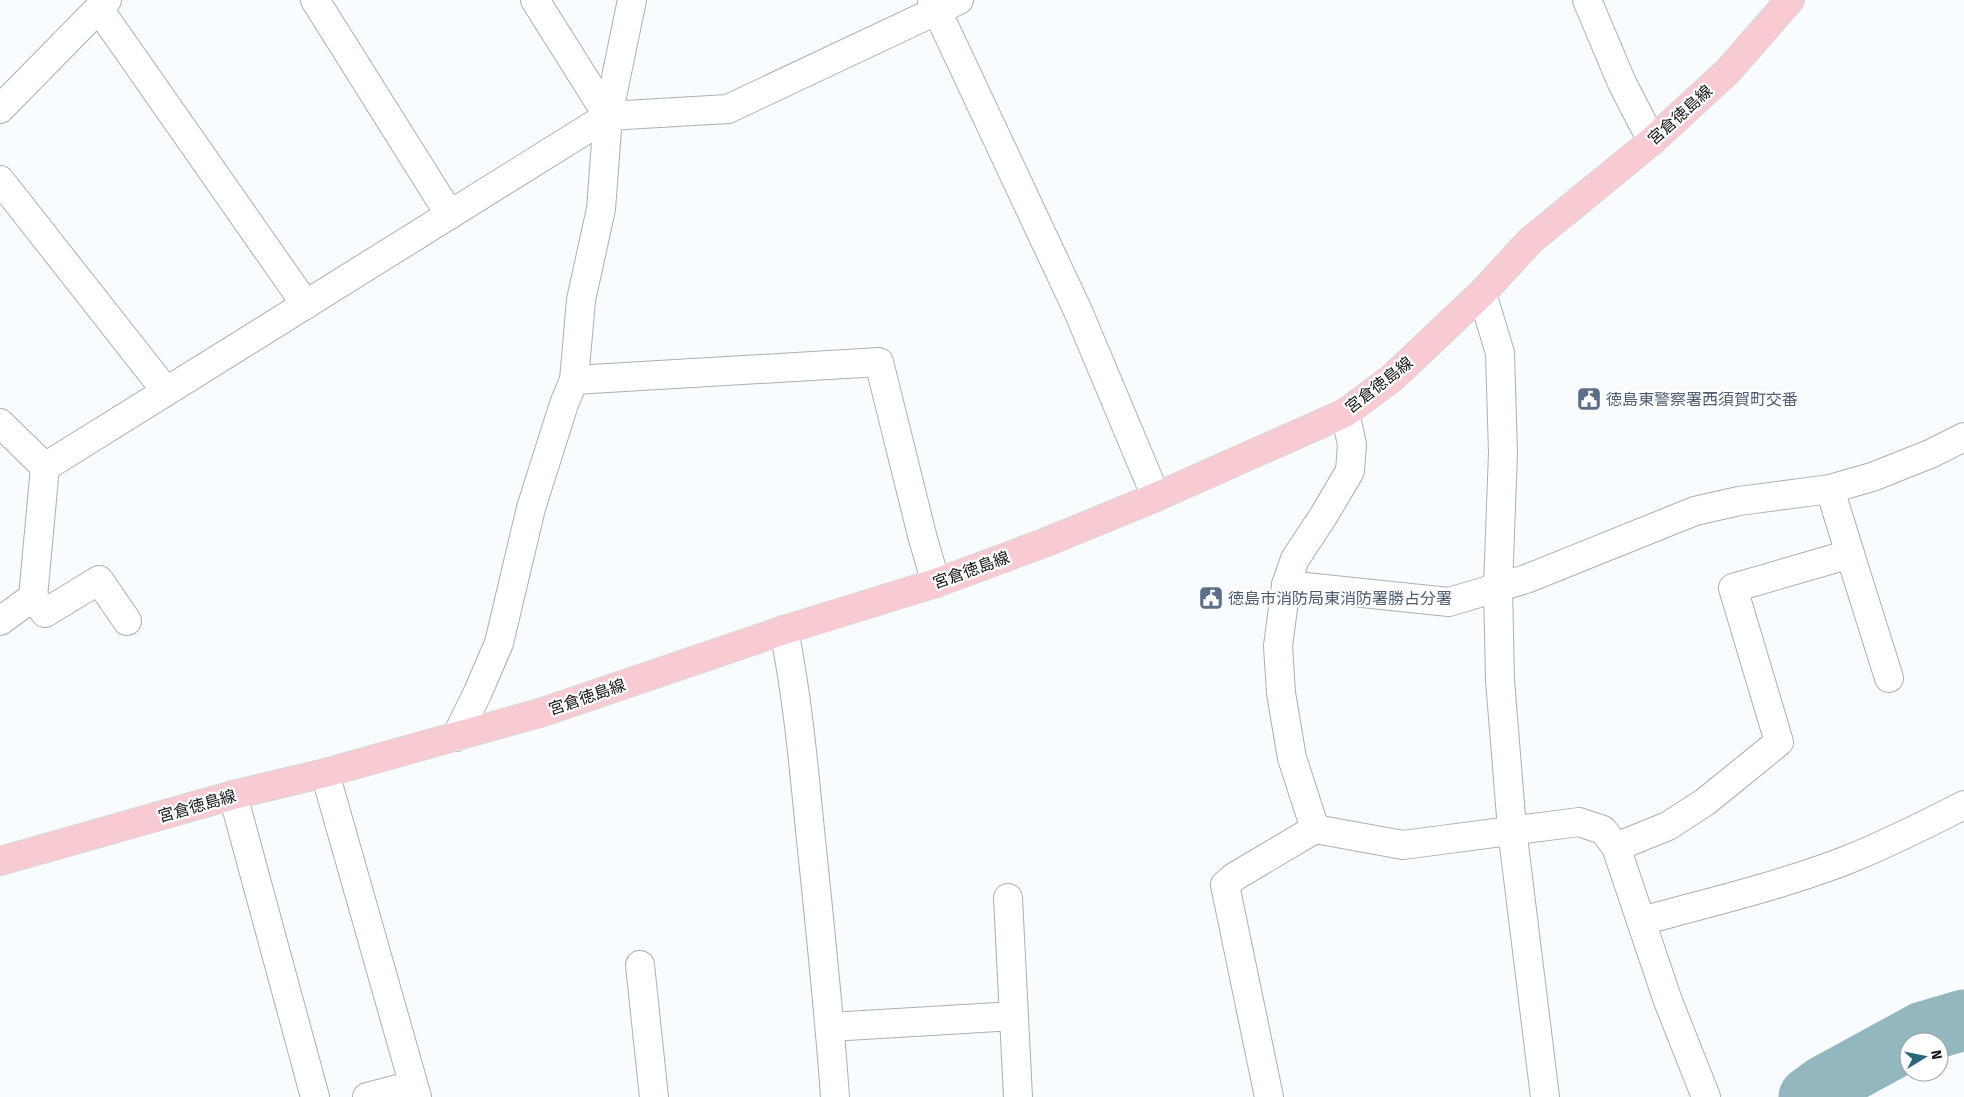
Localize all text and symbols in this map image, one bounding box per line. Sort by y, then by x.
street label: 宮倉徳島線 [1644,81,1716,149]
street label: 宮倉徳島線 [1342,353,1416,417]
public building icon: 徳島東警察署西須賀町交番 [1576,386,1602,412]
place label: 徳島東警察署西須賀町交番 [1606,390,1798,409]
street label: 宮倉徳島線 [930,547,1012,593]
public building icon: 徳島市消防局東消防署勝占分署 [1198,585,1224,611]
place label: 徳島市消防局東消防署勝占分署 [1228,589,1452,608]
street label: 宮倉徳島線 [546,675,628,719]
street label: 宮倉徳島線 [156,786,238,826]
north arrow [1899,1032,1949,1082]
text: N [1927,1049,1945,1061]

